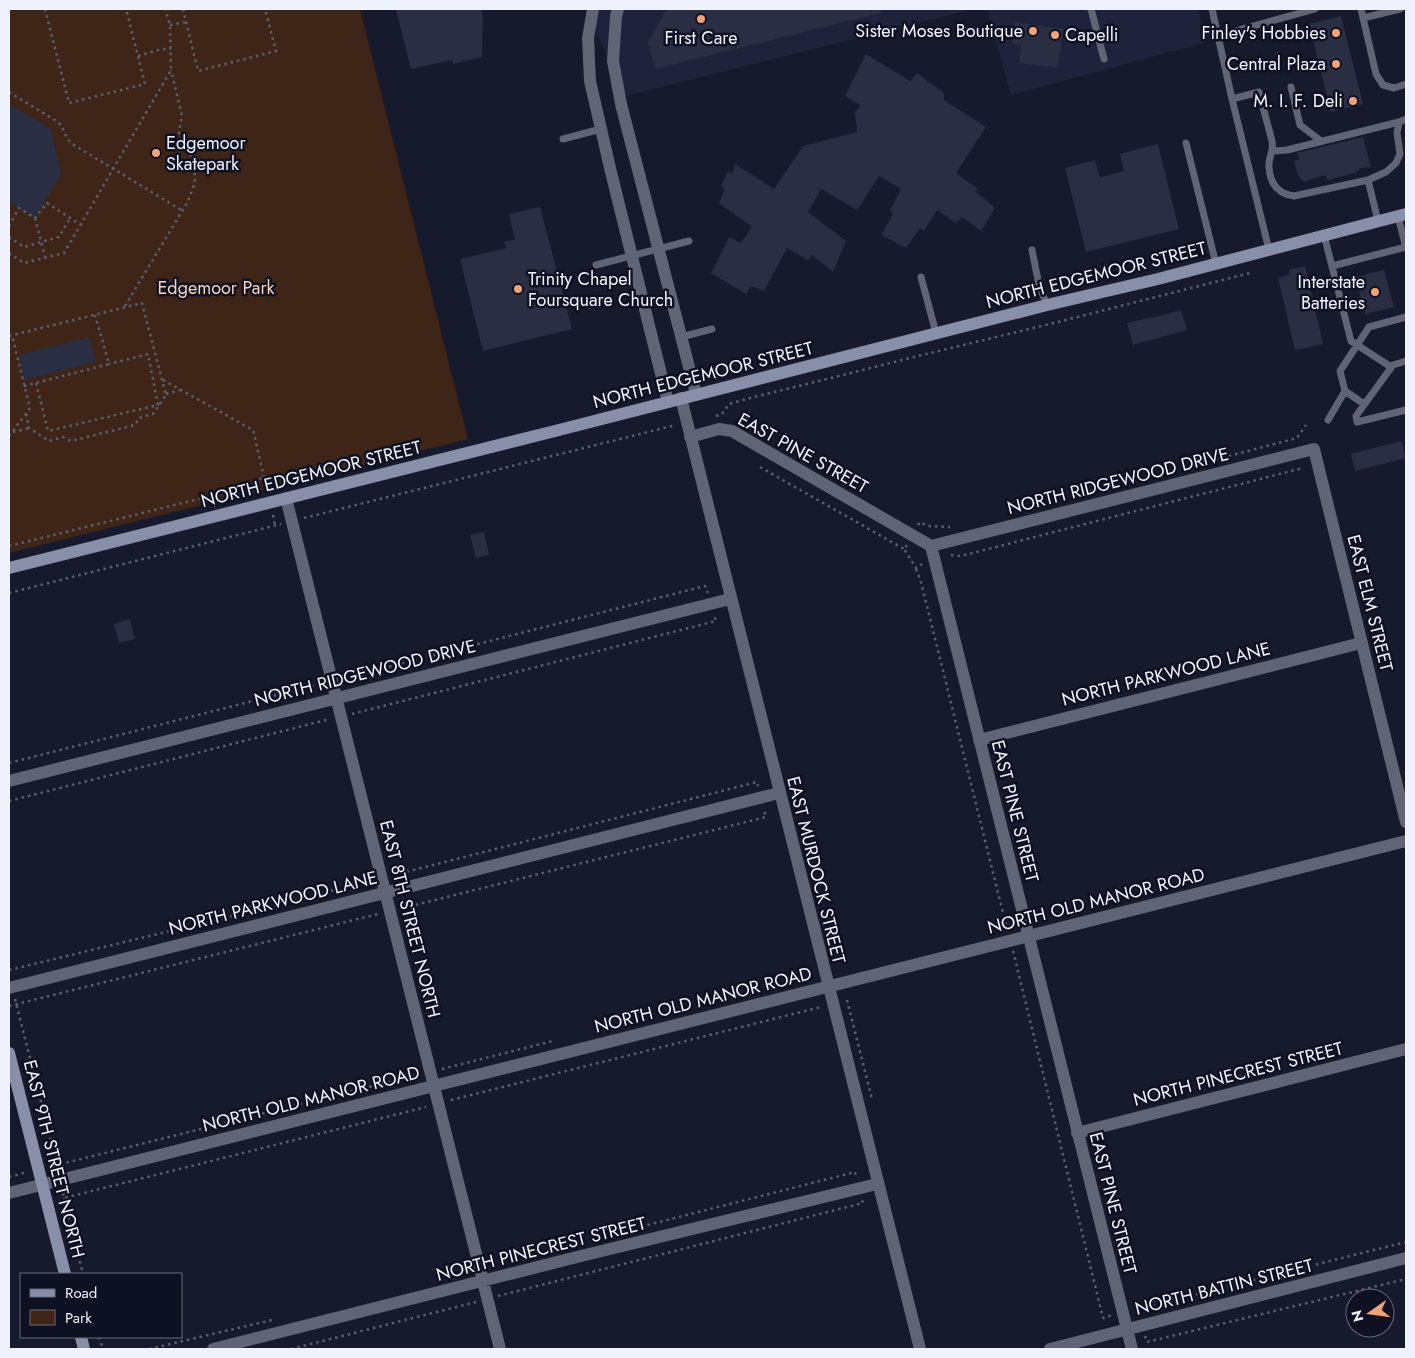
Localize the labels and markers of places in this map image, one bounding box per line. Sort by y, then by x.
marker: First Care [695,13,707,25]
place label: Sister Moses Boutique [855,18,1023,44]
place label: Finley's Hobbies [1201,20,1326,46]
place label: Capelli [1065,22,1118,48]
place label: First Care [665,25,738,51]
marker: Sister Moses Boutique [1027,25,1039,37]
marker: Finley's Hobbies [1330,27,1342,39]
marker: Capelli [1049,29,1061,41]
place label: Central Plaza [1227,51,1326,77]
marker: Central Plaza [1330,58,1342,70]
place label: M. I. F. Deli [1254,88,1343,114]
marker: M. I. F. Deli [1347,95,1359,107]
place label: Edgemoor Skatepark [166,130,246,177]
marker: Edgemoor Skatepark [150,147,162,159]
place label: Trinity Chapel Foursquare Church [528,266,673,313]
place label: Interstate Batteries [1298,269,1365,316]
marker: Trinity Chapel Foursquare Church [512,283,524,295]
marker: Interstate Batteries [1369,286,1381,298]

